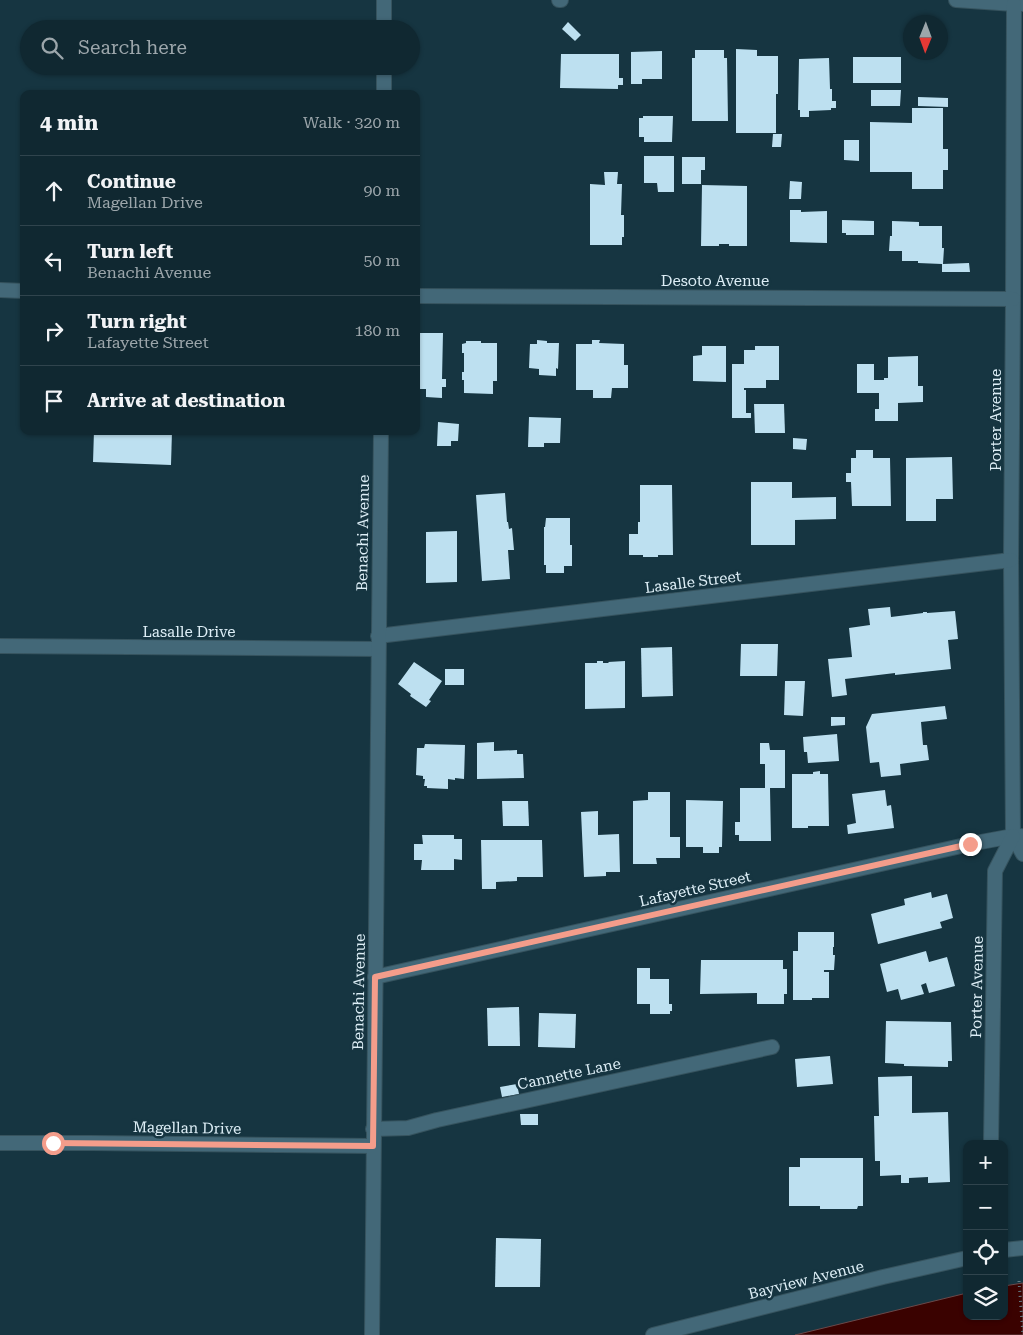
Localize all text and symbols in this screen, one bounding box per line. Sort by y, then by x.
north arrow [903,15,948,60]
search box [20,20,420,75]
icon: search [38,34,66,62]
text: Search here [78,36,187,59]
text: 4 min [40,111,98,135]
text: Walk · 320 m [303,113,400,132]
text: Continue [87,170,176,193]
icon: ahead [40,177,68,205]
text: 90 m [363,181,400,200]
text: Magellan Drive [87,193,203,212]
text: Turn left [87,240,173,263]
icon: left [40,247,68,275]
text: 50 m [363,251,400,270]
text: Benachi Avenue [87,263,211,282]
street label: Desoto Avenue [661,272,769,290]
text: Turn right [87,310,187,333]
icon: right [40,317,68,345]
text: 180 m [354,321,400,340]
text: Lafayette Street [87,333,209,352]
street label: Porter Avenue [987,369,1005,471]
icon: arrive [40,387,68,415]
text: Arrive at destination [87,389,285,412]
street label: Benachi Avenue [353,475,373,591]
street label: Lasalle Street [644,567,743,597]
street label: Lasalle Drive [142,623,236,641]
route end [959,833,982,856]
street label: Lafayette Street [637,867,753,911]
street label: Benachi Avenue [349,934,369,1050]
street label: Porter Avenue [967,936,987,1038]
street label: Cannette Lane [516,1054,622,1094]
street label: Magellan Drive [133,1118,241,1138]
route start [42,1132,65,1155]
map controls [963,1140,1008,1320]
button: + [963,1140,1008,1185]
button: − [963,1185,1008,1230]
button: locate [963,1230,1008,1275]
street label: Bayview Avenue [746,1257,866,1303]
button: layers [963,1275,1008,1320]

